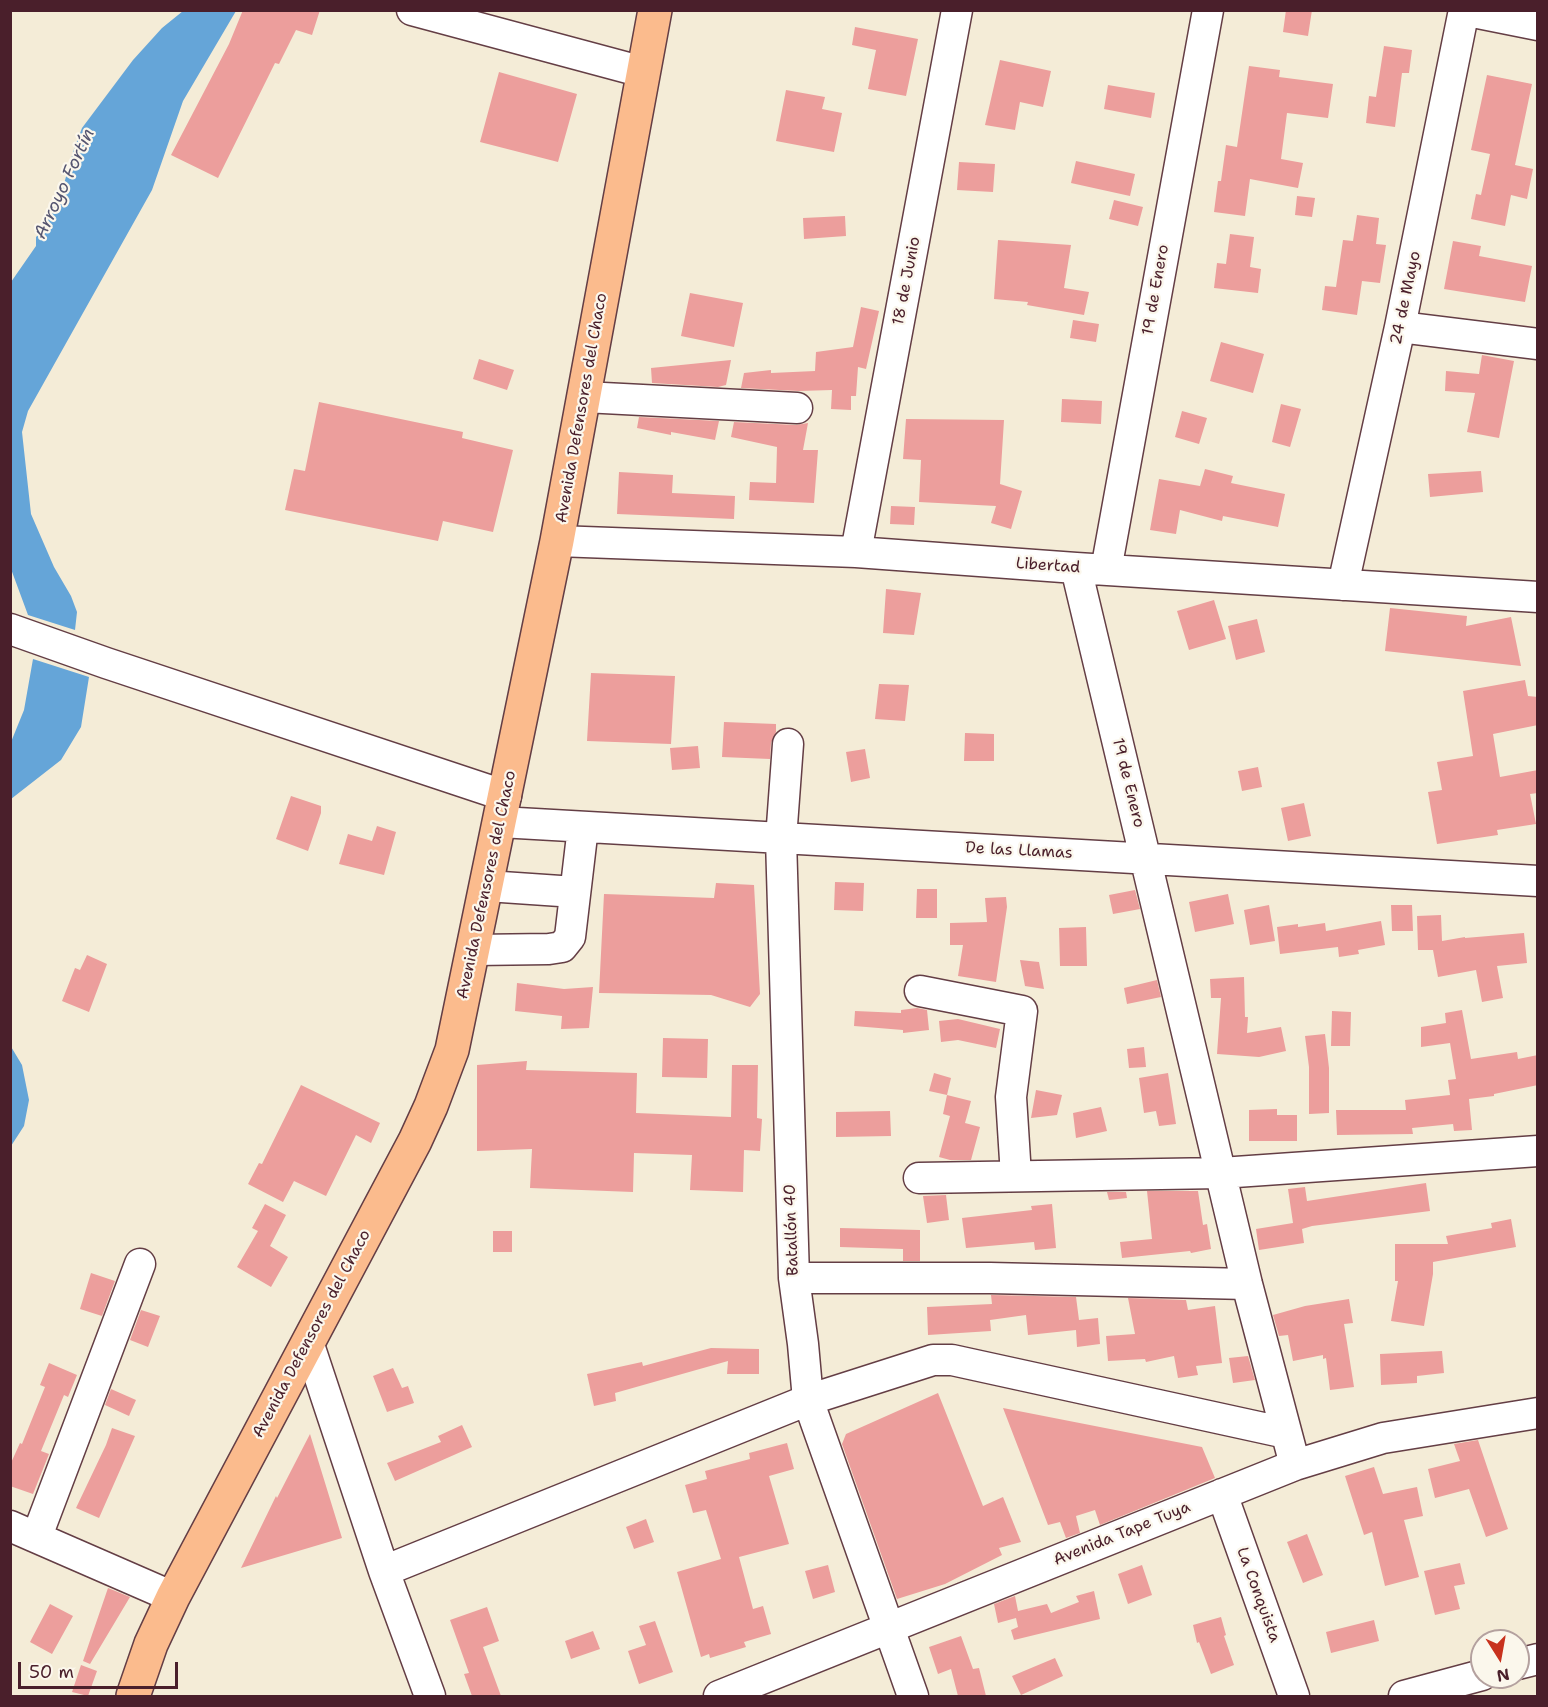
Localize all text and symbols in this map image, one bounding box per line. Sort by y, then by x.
water label: Arroyo Fortín [30,125,100,243]
street label: 18 de Junio [889,235,925,327]
street label: 19 de Enero [1139,243,1173,337]
street label: 24 de Mayo [1387,249,1425,347]
street label: Avenida Defensores del Chaco [552,292,612,524]
street label: Libertad [1015,554,1081,578]
street label: 19 de Enero [1108,736,1148,830]
street label: Avenida Defensores del Chaco [453,769,521,1001]
street label: De las Llamas [965,839,1073,863]
street label: Batallón 40 [781,1184,803,1276]
street label: Avenida Defensores del Chaco [249,1227,375,1441]
street label: Avenida Tape Tuya [1051,1498,1193,1570]
street label: La Conquista [1232,1545,1284,1645]
north arrow [1470,1629,1530,1689]
scale bar [21,1650,182,1688]
text: 50 m [29,1660,74,1684]
text: N [1495,1664,1511,1687]

